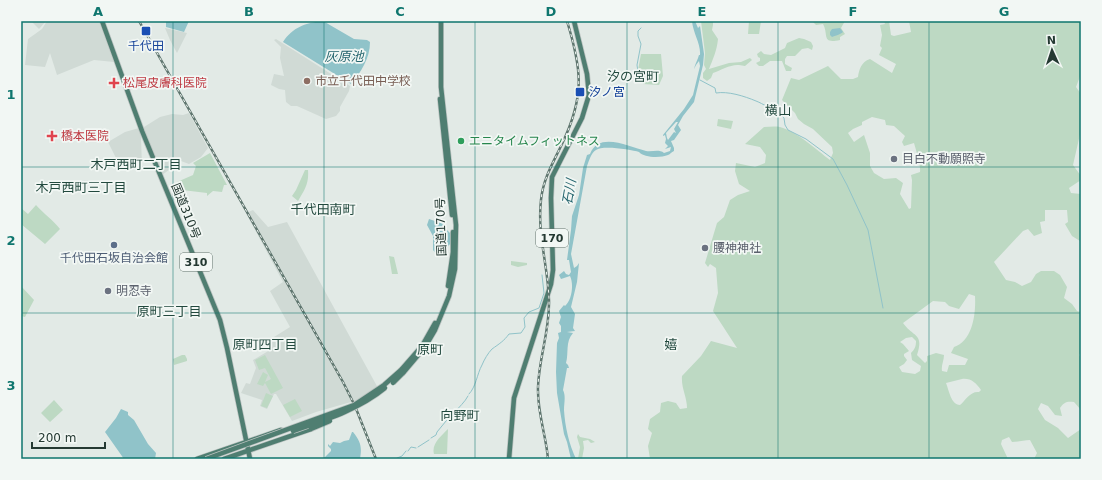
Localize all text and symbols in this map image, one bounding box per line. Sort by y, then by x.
text: A [93,4,103,19]
text: B [244,4,254,19]
text: C [395,4,405,19]
text: D [546,4,557,19]
text: E [698,4,706,19]
text: F [849,4,857,19]
text: G [999,4,1009,19]
marker: 千代田 [140,25,152,37]
north arrow [1032,30,1072,70]
text: N [1047,34,1056,47]
place label: 千代田 [128,39,164,53]
water label: 灰原池 [324,49,365,64]
district label: 汐の宮町 [607,69,659,84]
place label: 市立千代田中学校 [315,74,411,88]
place label: 松尾皮膚科医院 [123,76,207,90]
marker: 市立千代田中学校 [302,76,312,86]
marker: 松尾皮膚科医院 [108,77,120,89]
place label: 汐ノ宮 [589,85,625,99]
marker: 汐ノ宮 [574,86,586,98]
text: 1 [6,87,16,102]
district label: 横山 [765,103,791,118]
place label: 橋本医院 [61,129,109,143]
marker: 橋本医院 [46,130,58,142]
place label: エニタイムフィットネス [469,134,600,148]
marker: エニタイムフィットネス [456,136,466,146]
place label: 目白不動願照寺 [902,152,986,166]
marker: 目白不動願照寺 [889,154,899,164]
district label: 木戸西町二丁目 [90,157,182,172]
water label: 石川 [559,176,579,206]
district label: 木戸西町三丁目 [35,180,127,195]
street label: 国道310号 [168,181,204,241]
street label: 国道170号 [433,197,449,257]
district label: 千代田南町 [290,202,356,217]
road number: 170 [536,229,568,247]
text: 2 [6,233,16,248]
marker: 千代田石坂自治会館 [109,240,119,250]
place label: 腰神神社 [713,241,761,255]
marker: 腰神神社 [700,243,710,253]
place label: 千代田石坂自治会館 [60,251,168,265]
road number: 310 [180,253,212,271]
place label: 明忍寺 [116,284,152,298]
marker: 明忍寺 [103,286,113,296]
district label: 原町三丁目 [136,304,202,319]
district label: 原町四丁目 [232,337,298,352]
district label: 嬉 [664,337,678,352]
district label: 原町 [417,342,443,357]
text: 3 [6,378,16,393]
district label: 向野町 [440,408,480,423]
scale bar [32,424,105,450]
text: 200 m [38,431,76,445]

